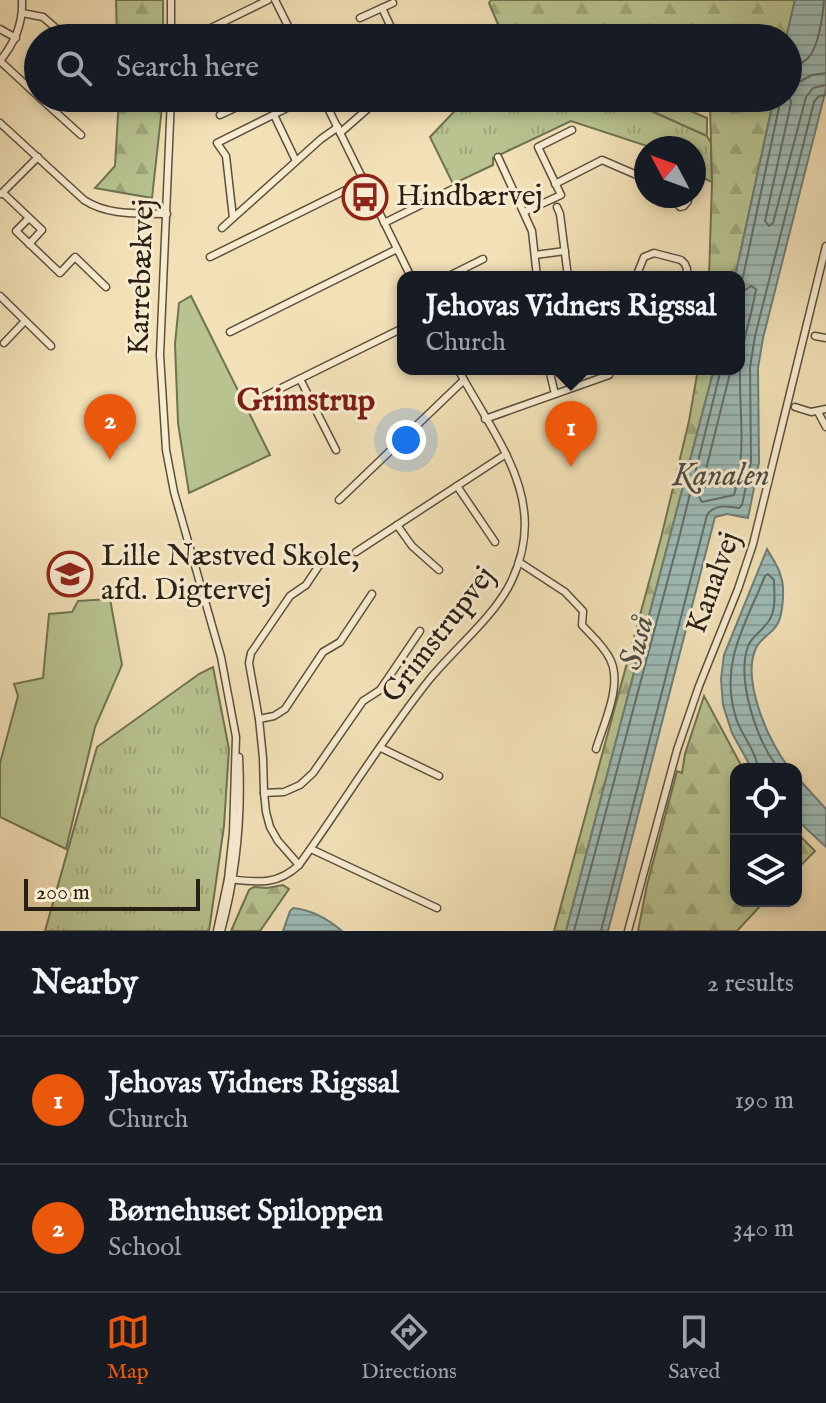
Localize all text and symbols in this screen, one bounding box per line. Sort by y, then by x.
search box [24,24,802,112]
icon: search [52,46,96,90]
text: Search here [116,49,259,87]
north arrow [634,136,706,208]
bus stop icon: Hindbærvej [341,173,389,221]
place label: Hindbærvej [396,178,543,216]
street label: Karrebækvej [120,198,164,356]
popup [397,271,745,375]
text: Jehovas Vidners Rigssal [426,288,716,326]
text: Church [426,326,506,359]
district label: Grimstrup [237,381,375,422]
pin: 2 [84,394,136,460]
pin: 1 [545,401,597,467]
your location [386,420,426,460]
water label: Kanalen [671,456,770,497]
street label: Kanalvej [678,527,750,639]
place label: Lille Næstved Skole, afd. Digtervej [101,538,359,610]
school or university icon: Lille Næstved Skole, afd. Digtervej [46,550,94,598]
street label: Grimstrupvej [374,559,504,711]
water label: Suså [611,611,665,675]
map controls [730,763,802,907]
button: locate [730,763,802,835]
button: layers [730,835,802,907]
scale bar [24,875,200,911]
text: 200 m [36,879,90,907]
text: Nearby [32,962,138,1005]
text: 2 results [707,967,794,1000]
text: Jehovas Vidners Rigssal [108,1065,399,1103]
text: 1 [53,1084,63,1117]
text: 190 m [734,1084,794,1117]
text: Church [108,1103,188,1136]
text: Børnehuset Spiloppen [108,1193,383,1231]
text: 2 [52,1212,64,1245]
text: 340 m [733,1212,794,1245]
text: School [108,1231,181,1264]
tab: Map [106,1310,150,1386]
tab: Directions [361,1310,457,1386]
tab: Saved [668,1310,720,1386]

